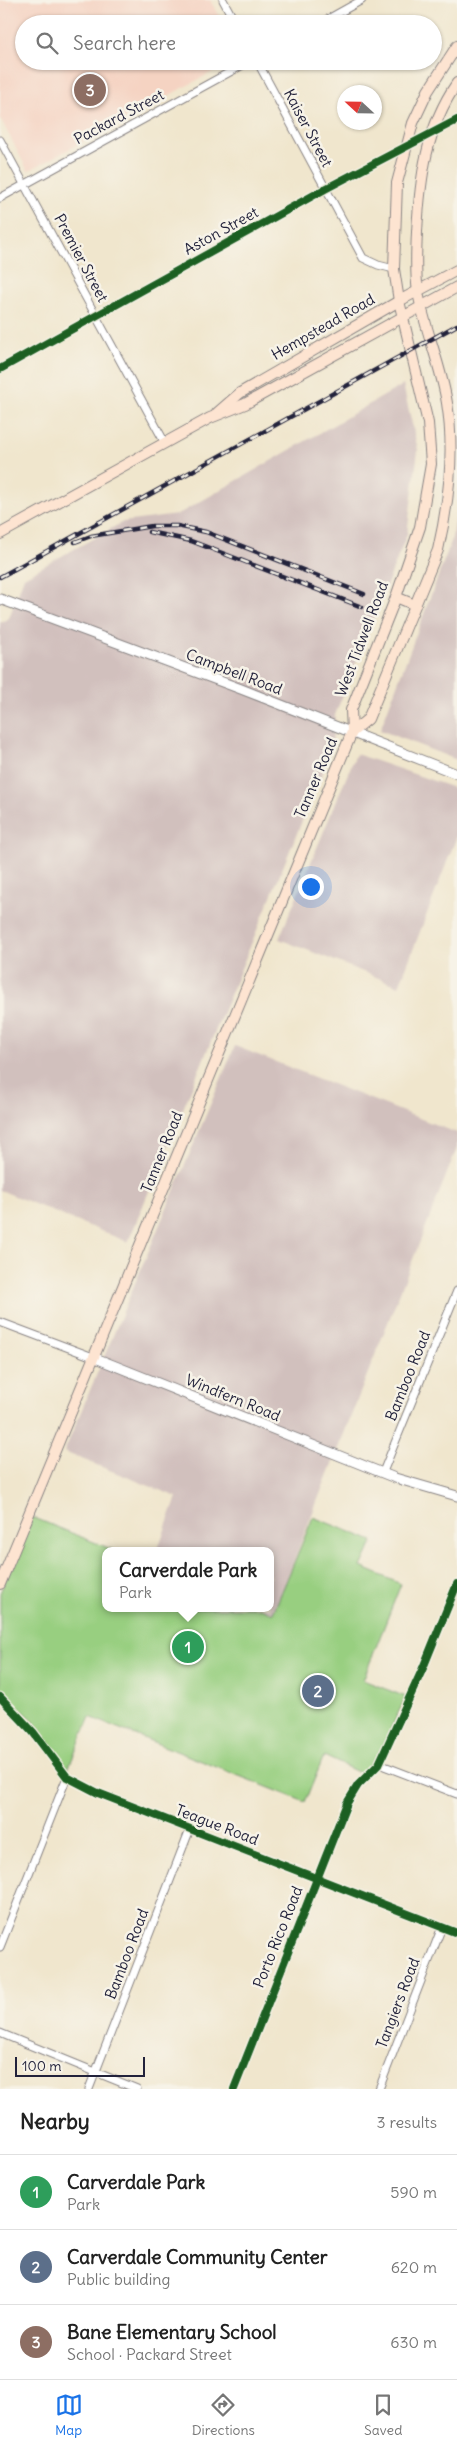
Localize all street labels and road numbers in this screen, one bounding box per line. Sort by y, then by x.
street label: Packard Street [70,85,167,148]
street label: Kaiser Street [280,85,337,170]
street label: Aston Street [180,202,261,259]
street label: Premier Street [50,210,113,305]
street label: Hempstead Road [268,289,378,364]
street label: West Tidwell Road [331,578,392,699]
street label: Campbell Road [183,644,285,699]
street label: Tanner Road [290,734,341,821]
street label: Tanner Road [137,1108,186,1195]
street label: Bamboo Road [381,1328,434,1424]
street label: Windfern Road [183,1370,284,1425]
street label: Teague Road [173,1800,261,1849]
street label: Porto Rico Road [249,1883,307,1990]
street label: Bamboo Road [101,1906,153,2002]
street label: Tangiers Road [372,1955,424,2051]

